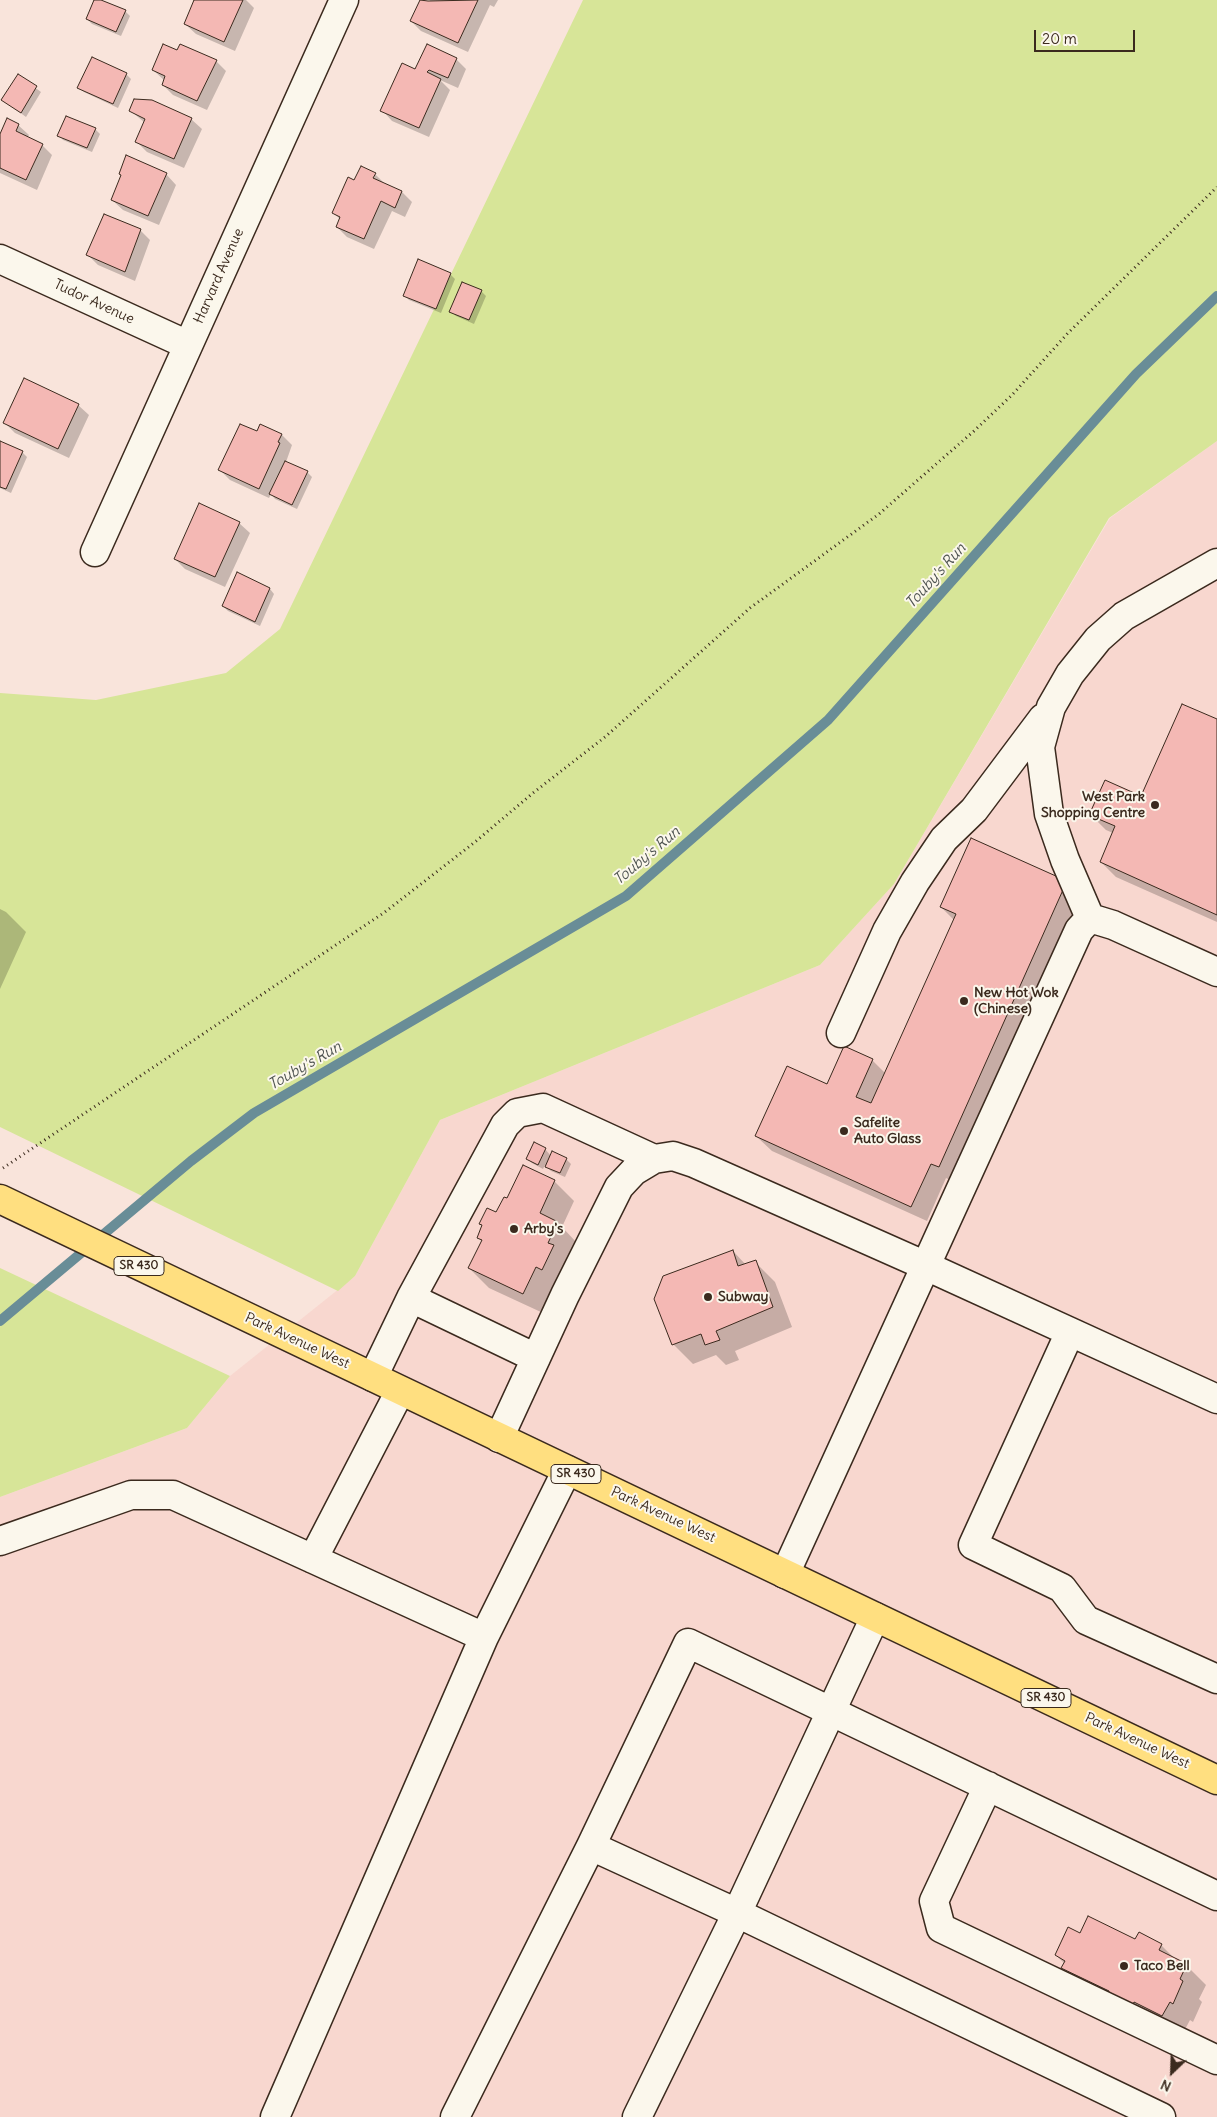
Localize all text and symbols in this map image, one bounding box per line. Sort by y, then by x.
scale bar [1037,20,1138,52]
text: 20 m [1042,29,1077,48]
street label: Harvard Avenue [190,226,248,326]
street label: Tudor Avenue [51,276,137,328]
water label: Touby's Run [902,540,970,612]
place label: West Park Shopping Centre [1041,789,1145,822]
marker: West Park Shopping Centre [1149,799,1161,811]
water label: Touby's Run [610,823,684,889]
place label: New Hot Wok (Chinese) [974,985,1059,1018]
marker: New Hot Wok (Chinese) [958,995,970,1007]
water label: Touby's Run [265,1038,345,1094]
place label: Safelite Auto Glass [854,1115,921,1148]
marker: Safelite Auto Glass [838,1125,850,1137]
place label: Arby's [524,1221,563,1237]
marker: Arby's [508,1223,520,1235]
road number: SR 430 [114,1256,164,1276]
place label: Subway [718,1289,769,1305]
marker: Subway [702,1291,714,1303]
street label: Park Avenue West [242,1309,352,1373]
road number: SR 430 [551,1465,601,1484]
street label: Park Avenue West [608,1483,718,1547]
road number: SR 430 [1021,1689,1071,1708]
street label: Park Avenue West [1082,1709,1192,1773]
place label: Taco Bell [1134,1958,1190,1974]
marker: Taco Bell [1118,1960,1130,1972]
north arrow [1147,2047,1197,2097]
text: N [1158,2076,1174,2096]

